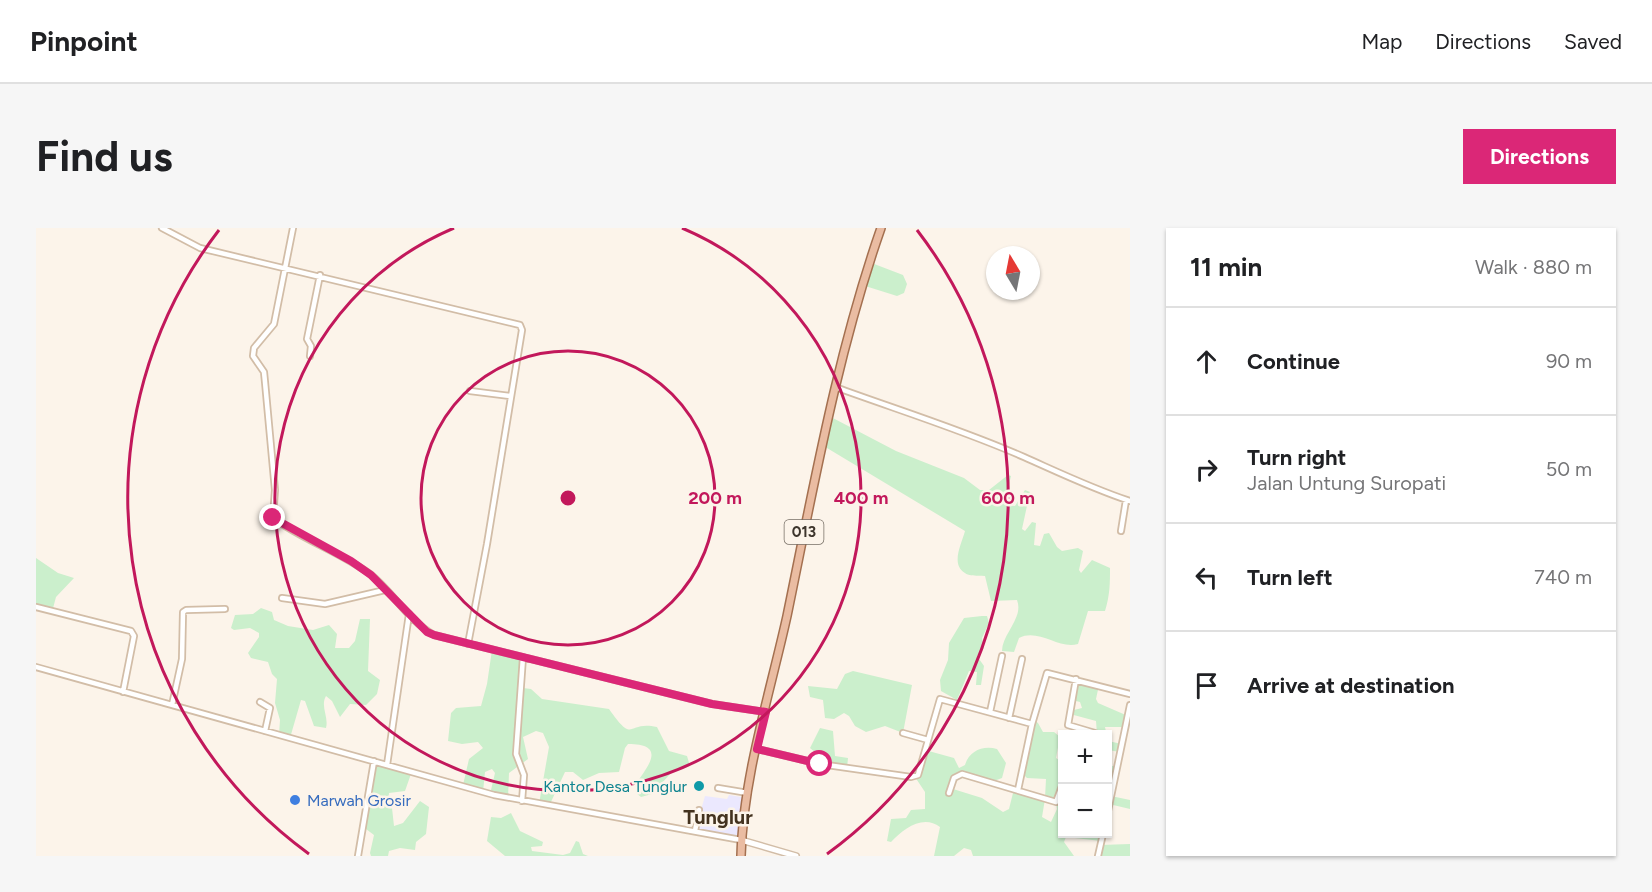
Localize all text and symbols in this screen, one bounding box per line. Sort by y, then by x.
text: Pinpoint [30,24,138,58]
text: Map [1361,29,1402,54]
text: Directions [1435,29,1531,54]
text: Saved [1564,29,1622,54]
button: Directions [1463,129,1616,184]
text: Find us [36,131,173,182]
north arrow [986,246,1040,300]
text: 11 min [1190,251,1262,283]
text: Walk · 880 m [1475,255,1592,279]
icon: ahead [1190,345,1223,378]
text: Continue [1247,348,1340,375]
text: 90 m [1546,349,1592,373]
text: Turn right [1247,444,1346,471]
icon: right [1190,453,1223,486]
text: 50 m [1546,457,1592,481]
text: Jalan Untung Suropati [1247,471,1446,495]
text: 200 m [688,487,742,509]
text: 400 m [834,487,888,509]
text: 600 m [981,487,1035,509]
centre of rings [558,488,578,508]
route end [259,504,285,530]
road number: 013 [784,520,824,544]
icon: left [1190,561,1223,594]
text: Turn left [1247,564,1333,591]
text: 740 m [1534,565,1592,589]
icon: arrive [1190,669,1223,702]
text: Arrive at destination [1247,672,1455,699]
map controls [1058,730,1112,838]
button: + [1058,730,1112,784]
route start [806,750,832,776]
place label: Kantor Desa Tunglur [543,777,688,796]
marker: Kantor Desa Tunglur [692,779,706,793]
button: − [1058,784,1112,838]
place label: Marwah Grosir [307,791,412,810]
marker: Marwah Grosir [288,793,302,807]
district label: Tunglur [683,805,753,829]

